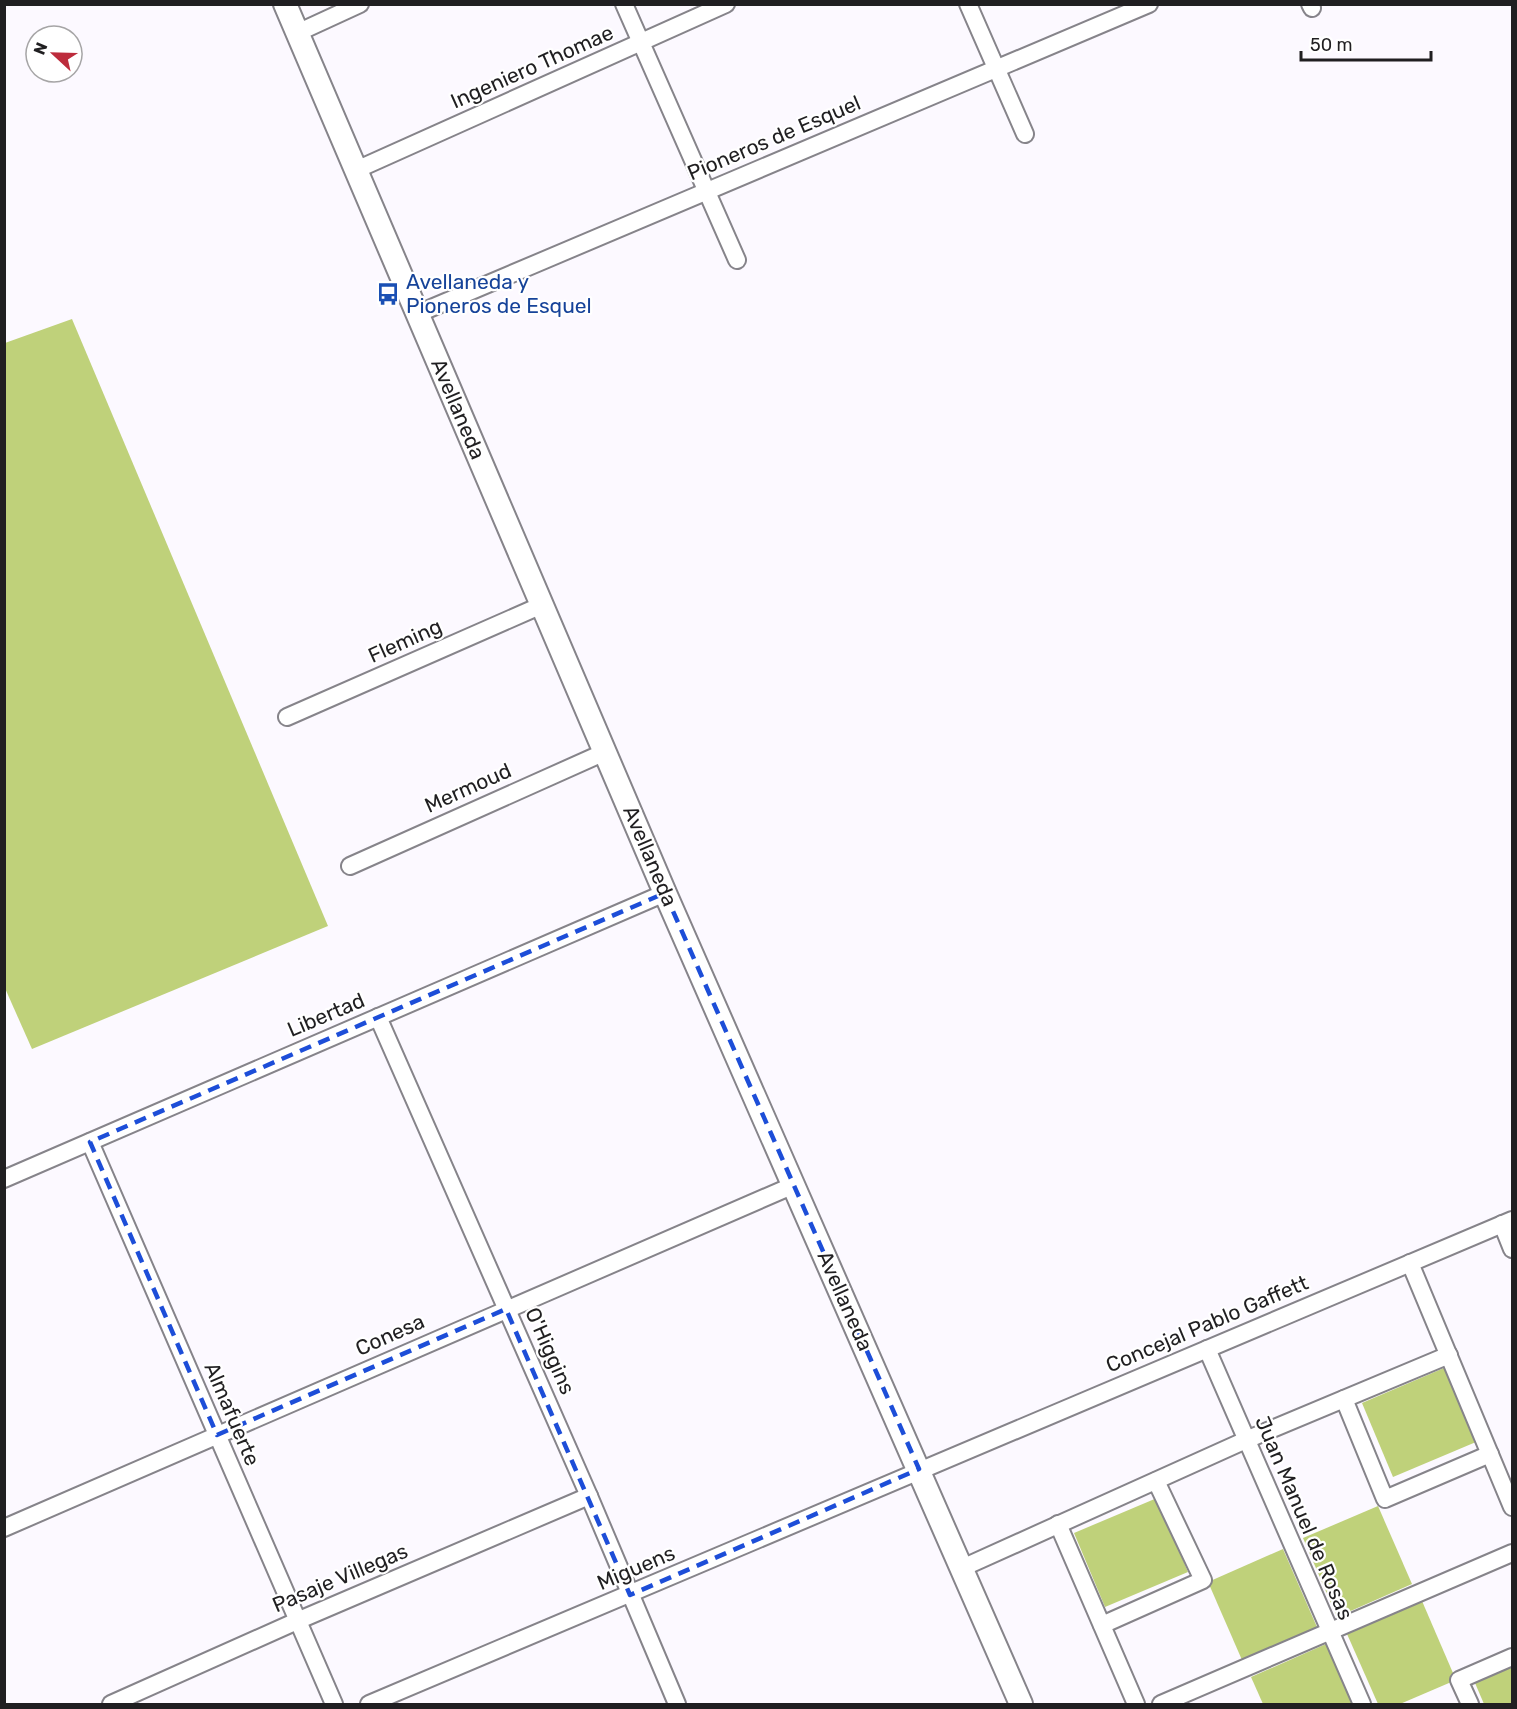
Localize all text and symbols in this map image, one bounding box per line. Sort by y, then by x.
street label: Ingeniero Thomae [447,19,617,114]
north arrow [24,24,84,84]
scale bar [1301,24,1432,62]
text: 50 m [1310,34,1353,56]
text: N [30,40,52,57]
street label: Pioneros de Esquel [683,90,864,185]
place label: Avellaneda y Pioneros de Esquel [406,269,592,318]
bus stop icon: Avellaneda y Pioneros de Esquel [375,281,401,307]
street label: Avellaneda [426,355,491,463]
street label: Fleming [364,613,446,668]
street label: Mermoud [421,757,515,818]
street label: Avellaneda [618,802,683,910]
street label: Libertad [283,987,368,1042]
street label: Avellaneda [812,1247,879,1355]
street label: Concejal Pablo Gaffett [1102,1270,1312,1377]
street label: O'Higgins [520,1303,581,1398]
street label: Conesa [351,1308,428,1361]
street label: Almafuerte [200,1358,265,1469]
street label: Juan Manuel de Rosas [1250,1412,1359,1624]
street label: Pasaje Villegas [268,1538,411,1617]
street label: Miguens [593,1540,678,1595]

